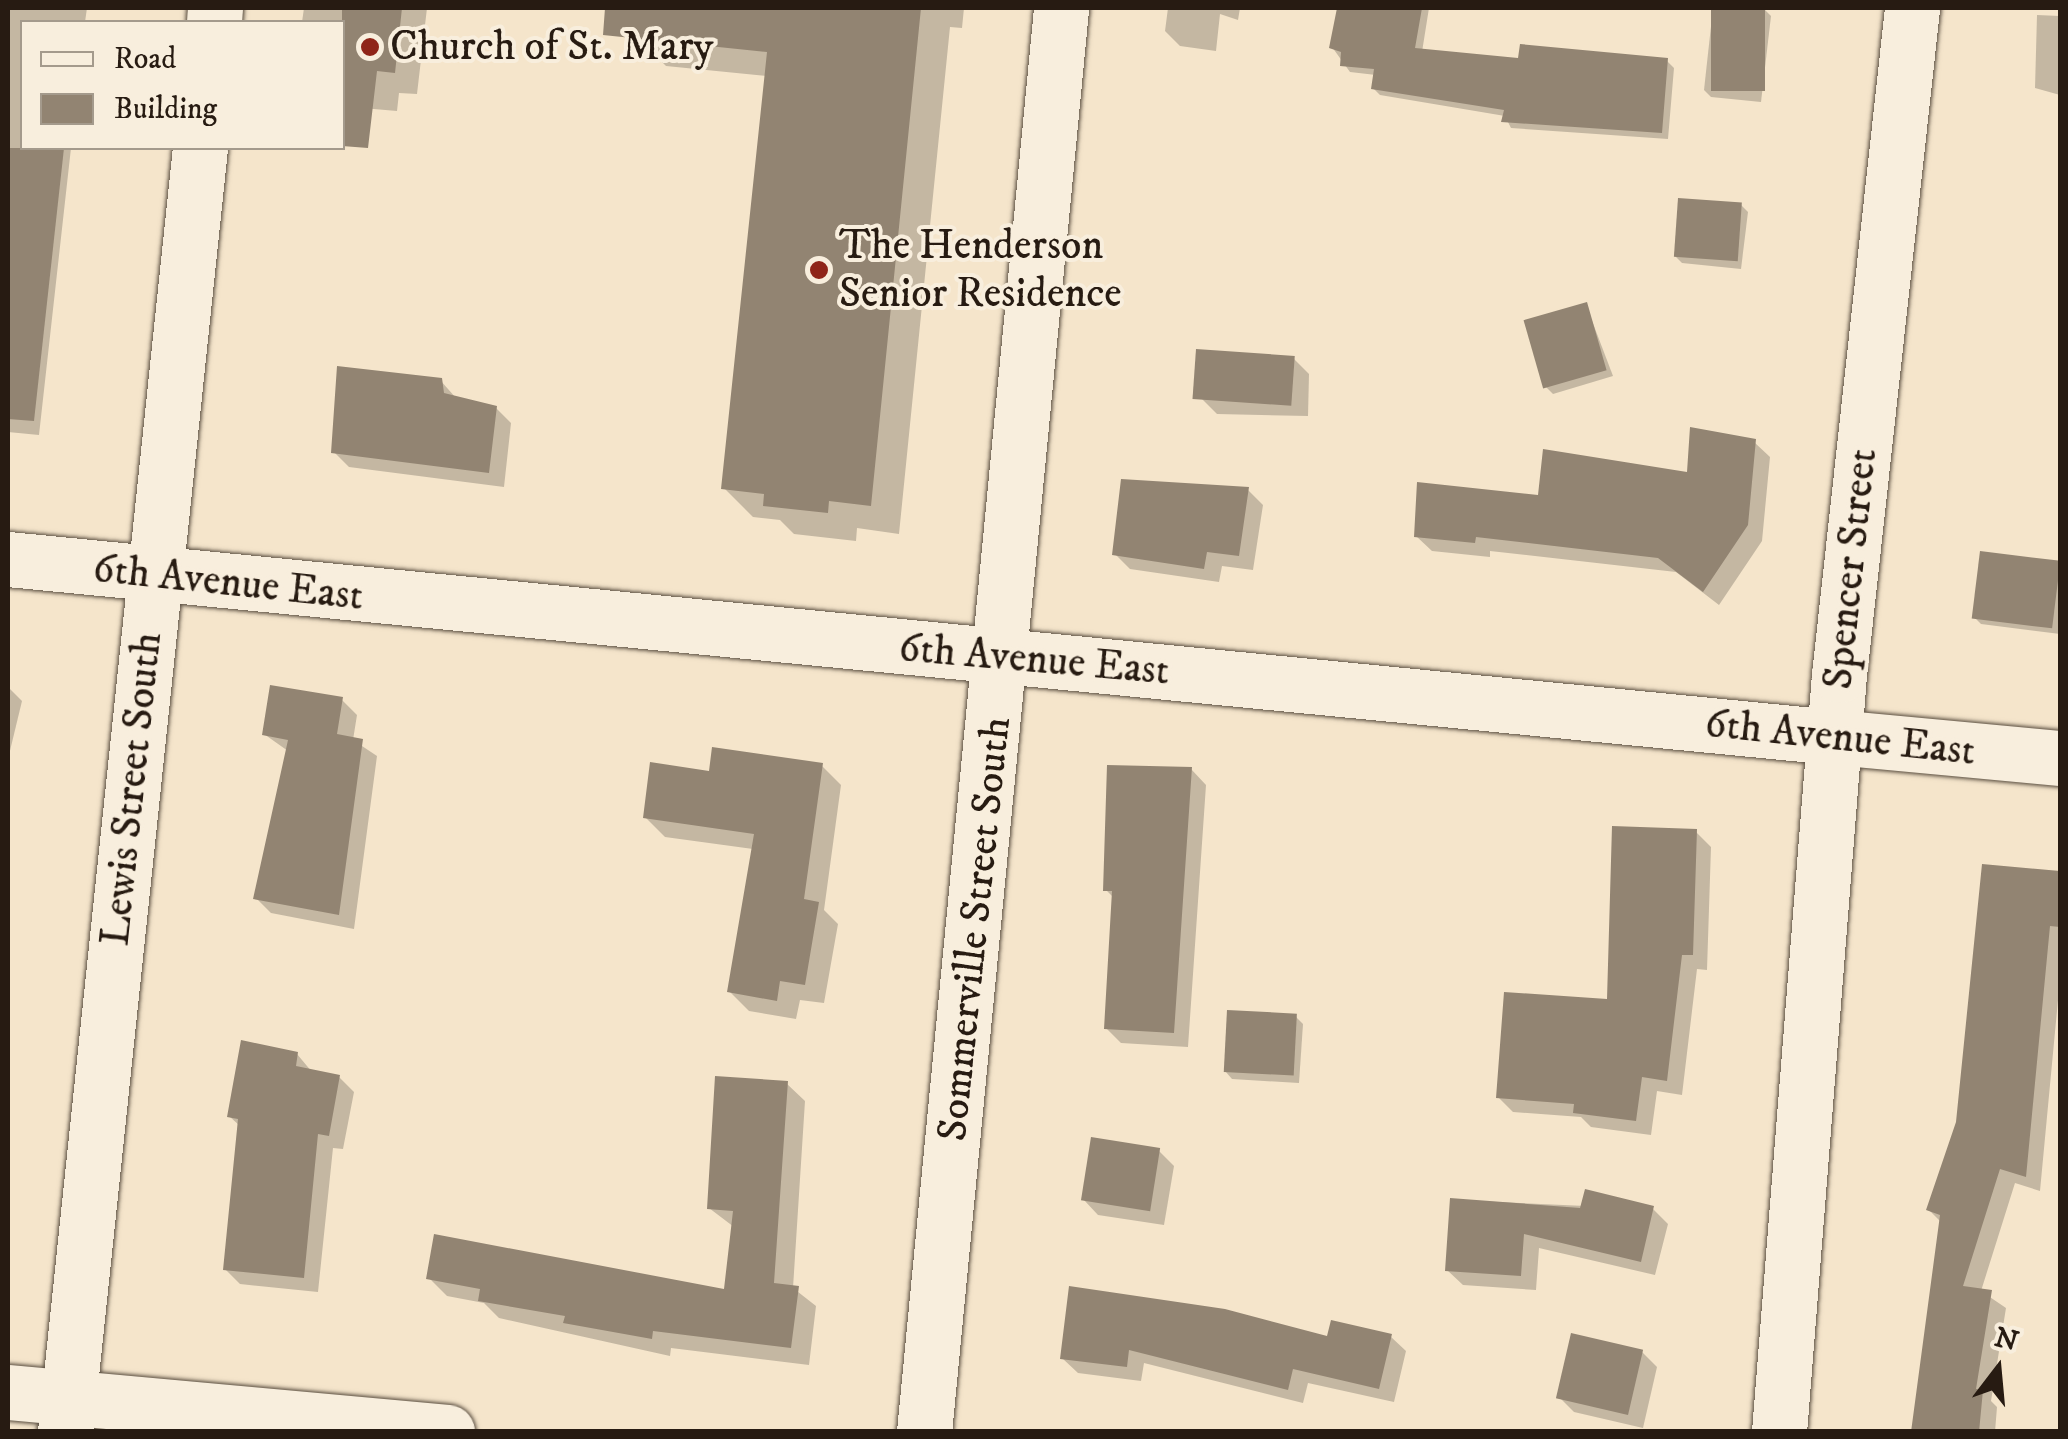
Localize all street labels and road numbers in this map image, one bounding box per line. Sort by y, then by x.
street label: Spencer Street [1813,446,1889,692]
street label: 6th Avenue East [90,544,366,622]
street label: 6th Avenue East [897,623,1171,697]
street label: Lewis Street South [90,630,174,948]
street label: 6th Avenue East [1702,699,1978,777]
street label: Sommerville Street South [928,714,1022,1144]

